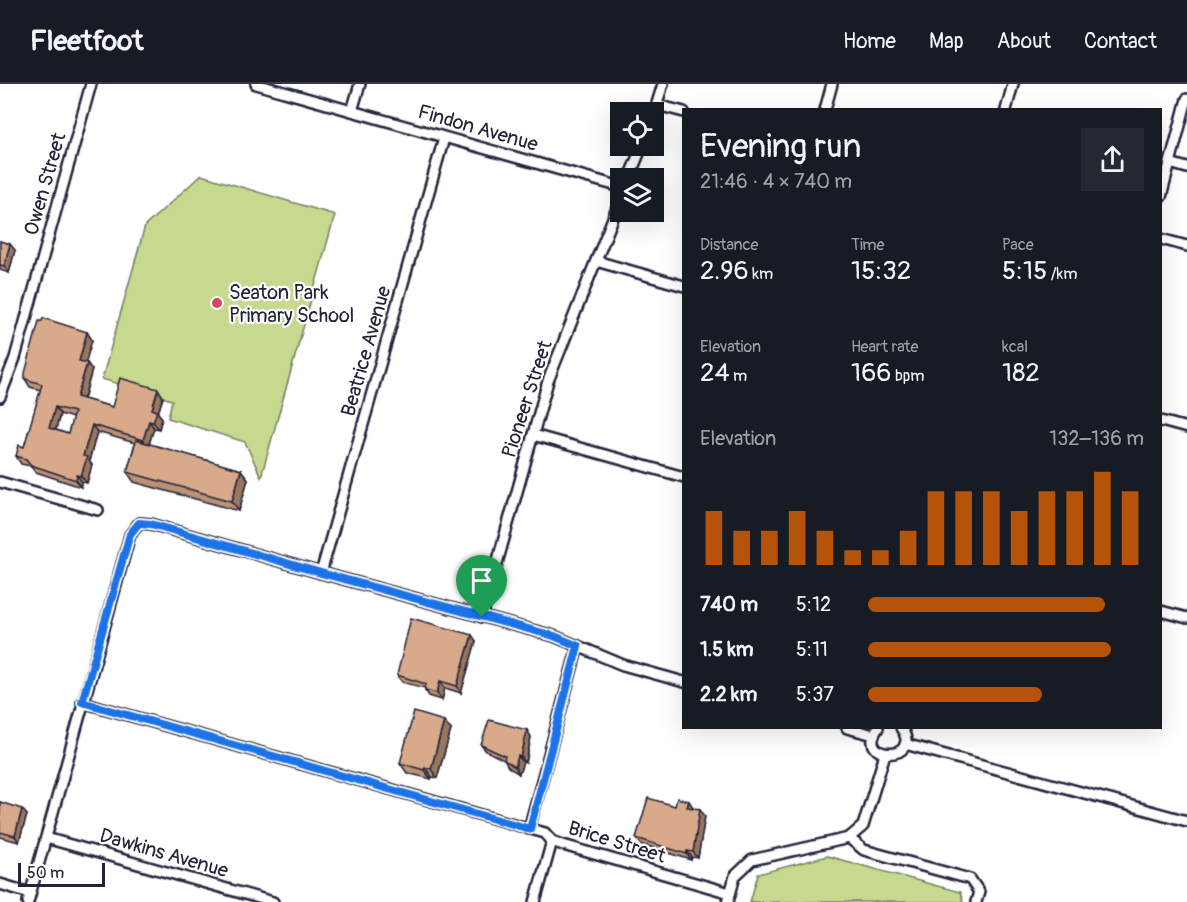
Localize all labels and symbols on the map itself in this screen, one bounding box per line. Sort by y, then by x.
street label: Findon Avenue [415,99,541,157]
street label: Owen Street [18,129,72,238]
place label: Seaton Park Primary School [229,280,354,328]
street label: Beatrice Avenue [335,283,397,419]
marker: Seaton Park Primary School [210,296,224,310]
street label: Pioneer Street [496,336,558,461]
pin [456,555,507,617]
street label: Brice Street [565,815,670,869]
street label: Dawkins Avenue [97,823,231,883]
scale bar [18,860,105,888]

